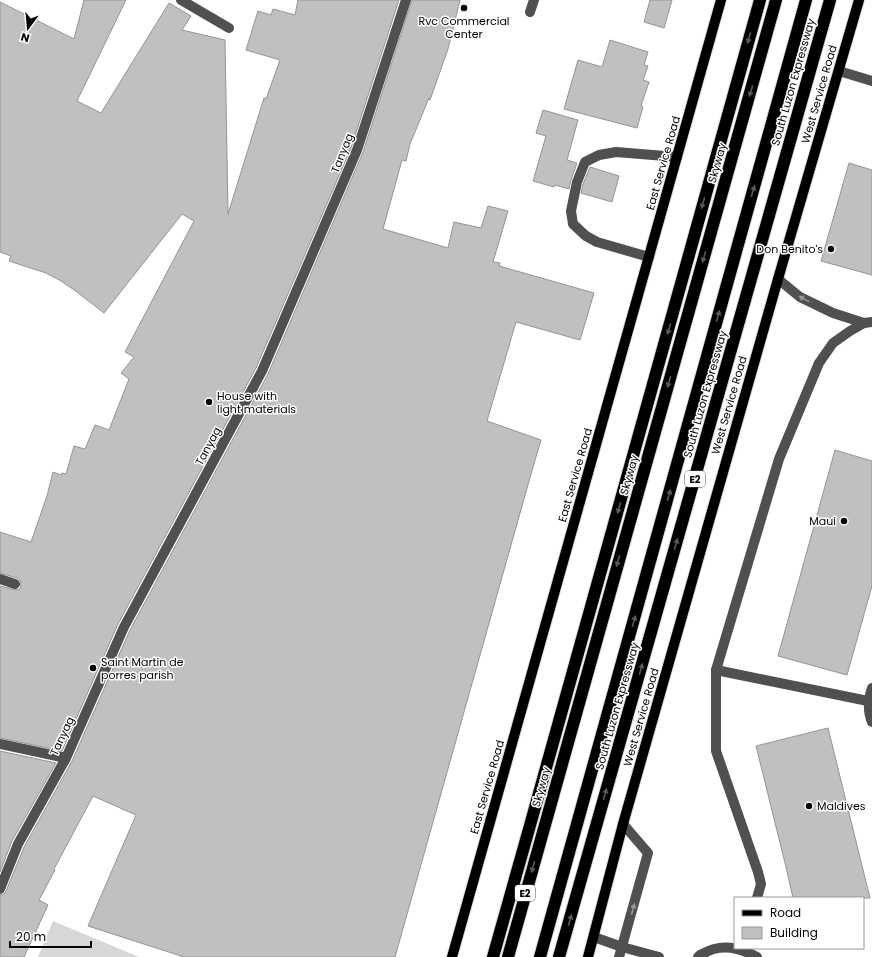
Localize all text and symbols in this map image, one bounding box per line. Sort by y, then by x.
marker: Rvc Commercial Center [459,3,469,13]
north arrow [8,8,48,48]
place label: Rvc Commercial Center [418,13,510,42]
street label: South Luzon Expressway [767,16,819,148]
text: N [19,29,31,46]
one-way arrow [746,31,752,44]
street label: West Service Road [797,43,841,145]
one-way arrow [747,85,753,98]
street label: East Service Road [642,114,684,212]
street label: Tanyag [327,131,357,175]
street label: Skyway [704,140,731,185]
one-way arrow [750,185,756,197]
one-way arrow [700,197,706,210]
place label: Don Benito's [756,241,823,257]
marker: Don Benito's [826,244,836,254]
one-way arrow [701,251,707,263]
one-way arrow [798,295,810,302]
one-way arrow [715,310,721,322]
one-way arrow [665,322,671,335]
street label: South Luzon Expressway [679,328,731,460]
street label: West Service Road [707,354,751,456]
one-way arrow [666,376,672,388]
place label: House with light materials [217,388,296,417]
marker: House with light materials [204,397,214,407]
street label: Tanyag [191,424,225,468]
street label: East Service Road [554,426,596,524]
street label: Skyway [616,452,643,497]
road number: E2 [685,471,705,487]
one-way arrow [666,489,672,502]
one-way arrow [616,502,622,514]
place label: Maui [809,513,836,529]
marker: Maui [839,516,849,526]
one-way arrow [673,538,679,550]
one-way arrow [615,555,621,567]
one-way arrow [631,614,637,626]
street label: South Luzon Expressway [591,640,643,772]
place label: Saint Martin de porres parish [101,654,184,683]
marker: Saint Martin de porres parish [88,663,98,673]
one-way arrow [638,663,644,675]
street label: West Service Road [619,666,663,768]
street label: Tanyag [46,714,78,758]
street label: East Service Road [466,738,508,836]
street label: Skyway [528,764,555,809]
one-way arrow [602,788,608,800]
place label: Maldives [817,798,866,814]
marker: Maldives [804,801,814,811]
one-way arrow [529,861,535,873]
road number: E2 [515,885,535,901]
legend [734,897,864,949]
one-way arrow [630,903,636,916]
text: Road [770,904,801,921]
one-way arrow [567,913,573,925]
scale bar [10,923,91,949]
text: Building [770,924,818,941]
text: 20 m [16,928,46,945]

